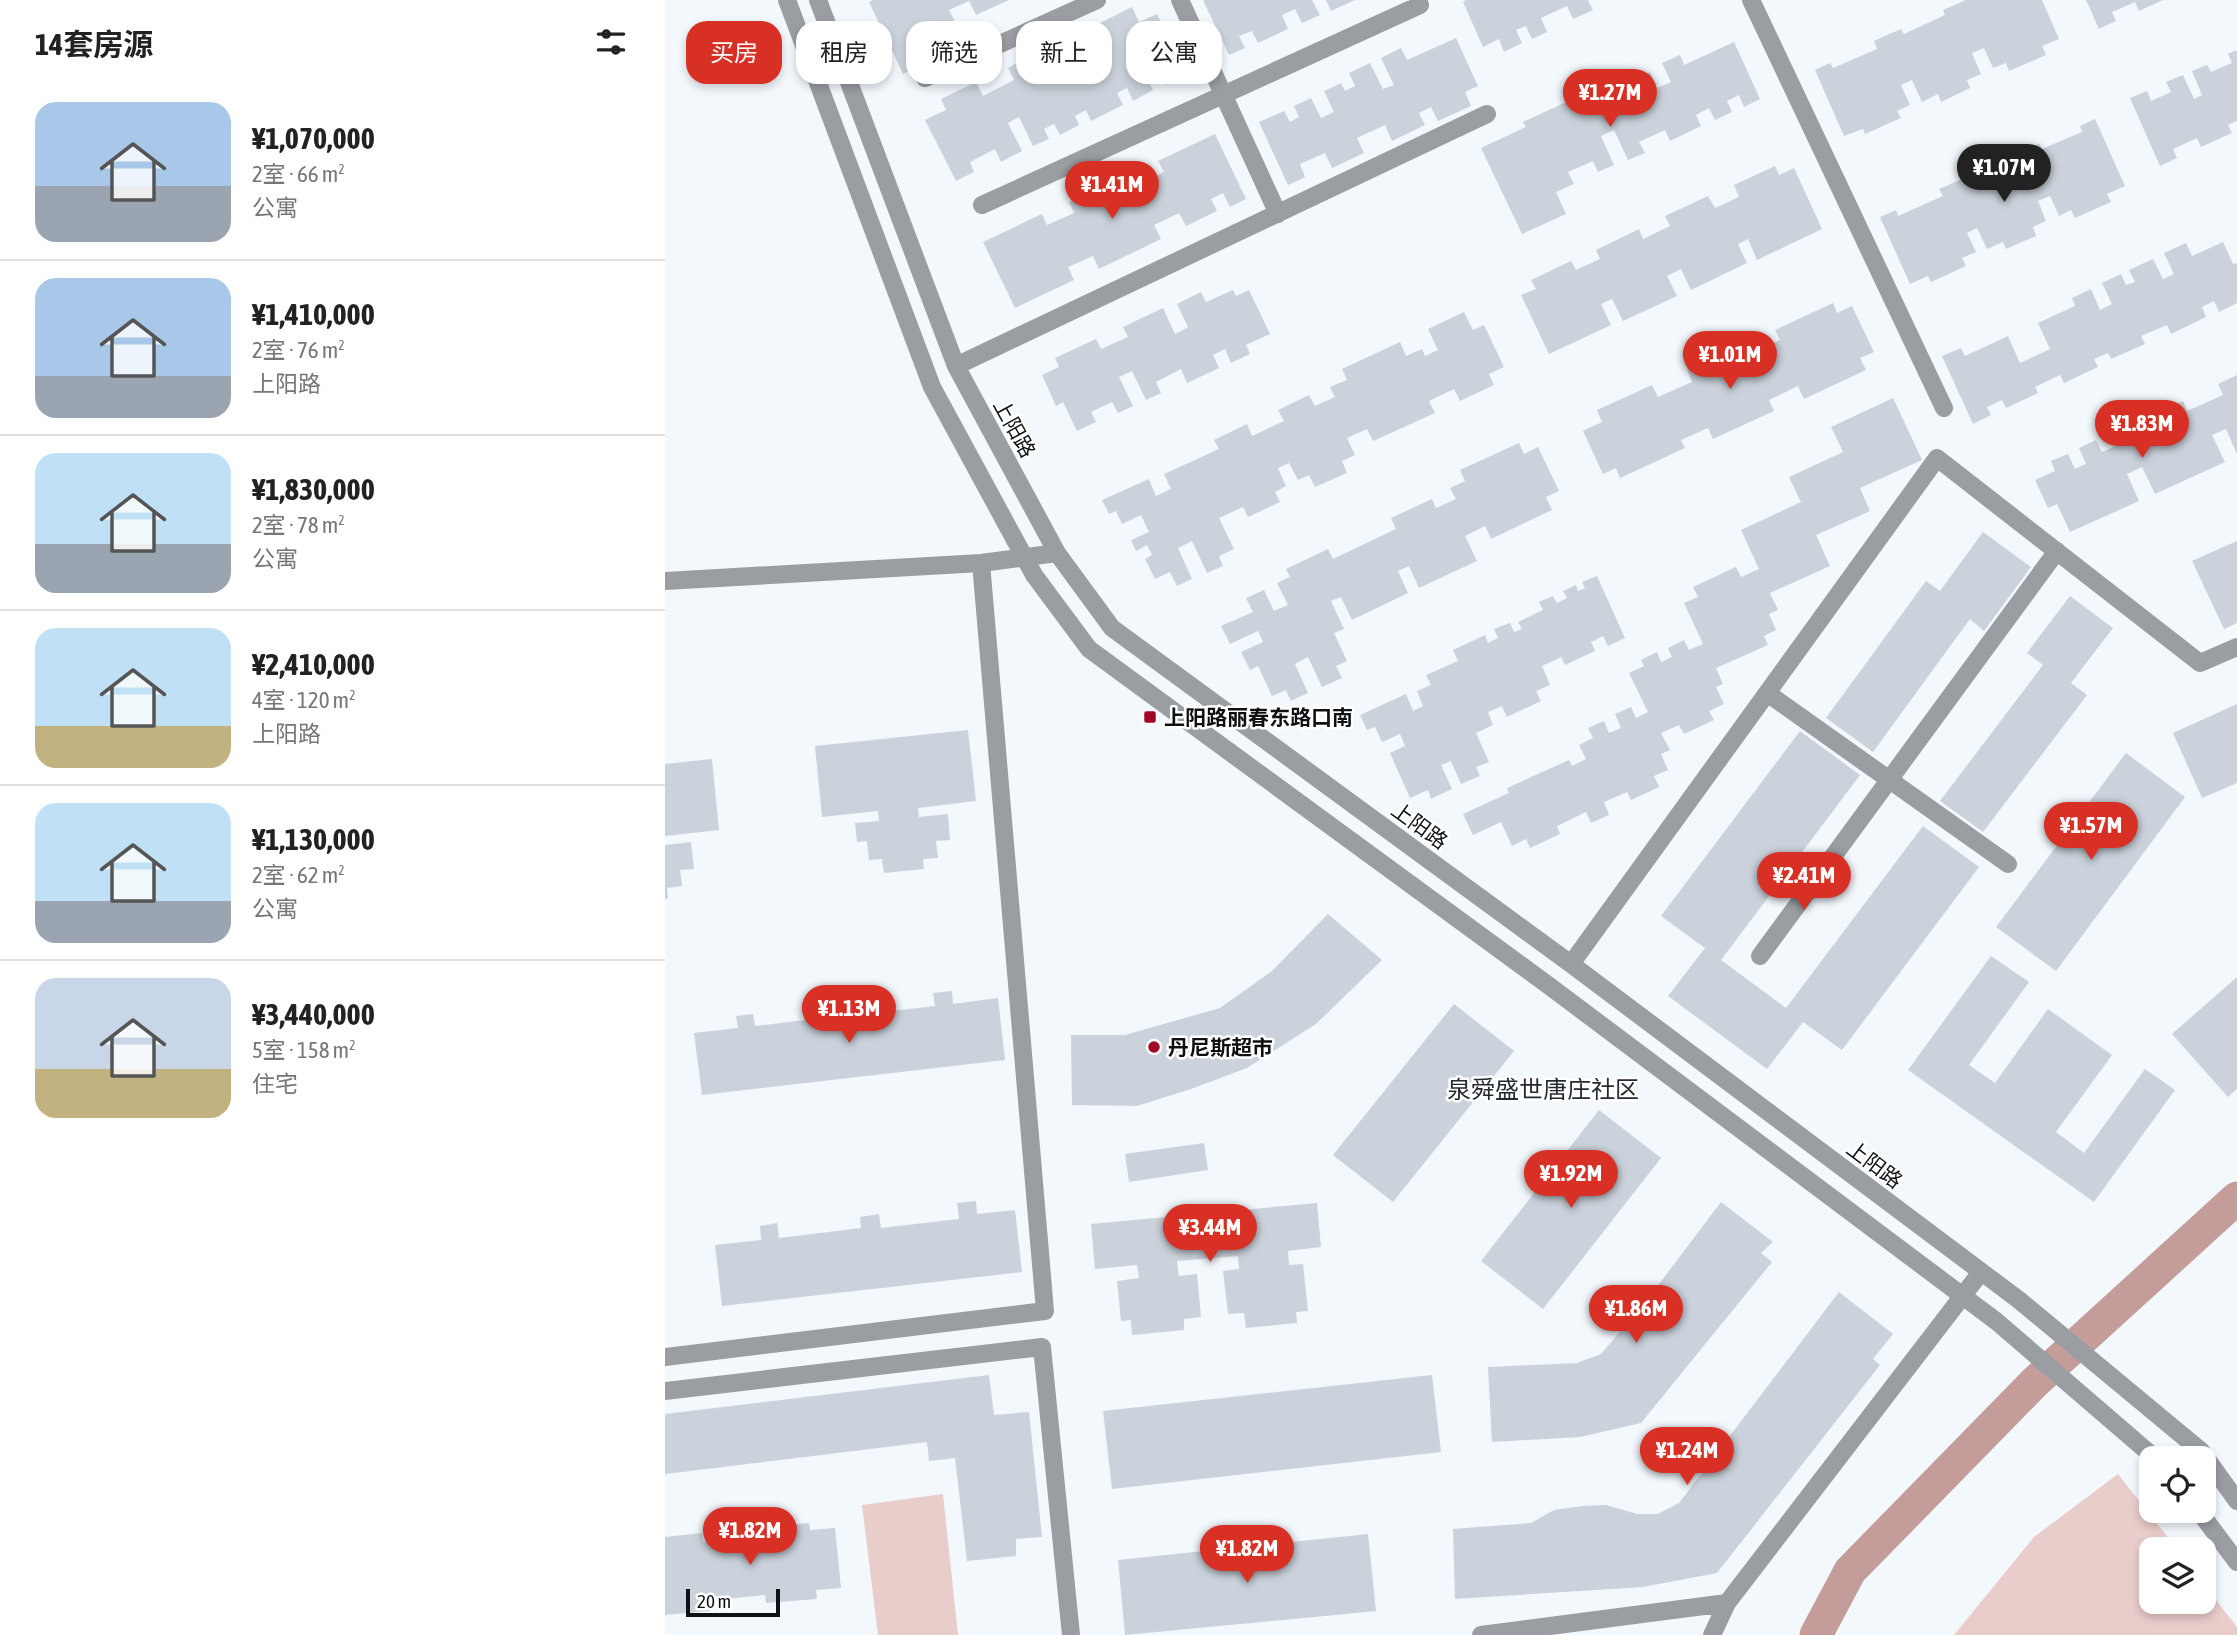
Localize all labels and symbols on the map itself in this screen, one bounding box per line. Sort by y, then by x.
pin: ¥1.27M [1553,69,1667,129]
pin: ¥1.07M [1947,144,2061,204]
pin: ¥1.41M [1055,162,1169,221]
pin: ¥1.01M [1673,332,1787,391]
street label: 上阳路 [989,395,1041,461]
pin: ¥1.83M [2085,400,2199,460]
place label: 上阳路丽春东路口南 [1164,705,1353,729]
marker: 上阳路丽春东路口南 [1142,709,1158,725]
street label: 上阳路 [1387,797,1453,853]
pin: ¥1.57M [2034,802,2148,862]
pin: ¥2.41M [1747,852,1861,912]
pin: ¥1.13M [792,986,906,1045]
place label: 丹尼斯超市 [1168,1035,1273,1059]
marker: 丹尼斯超市 [1146,1039,1162,1055]
district label: 泉舜盛世唐庄社区 [1447,1076,1639,1103]
street label: 上阳路 [1843,1135,1907,1193]
pin: ¥1.92M [1514,1150,1628,1210]
pin: ¥3.44M [1153,1204,1267,1264]
pin: ¥1.86M [1579,1286,1693,1345]
pin: ¥1.24M [1630,1428,1744,1487]
pin: ¥1.82M [693,1508,807,1567]
pin: ¥1.82M [1190,1526,1304,1585]
scale bar [686,1586,781,1618]

